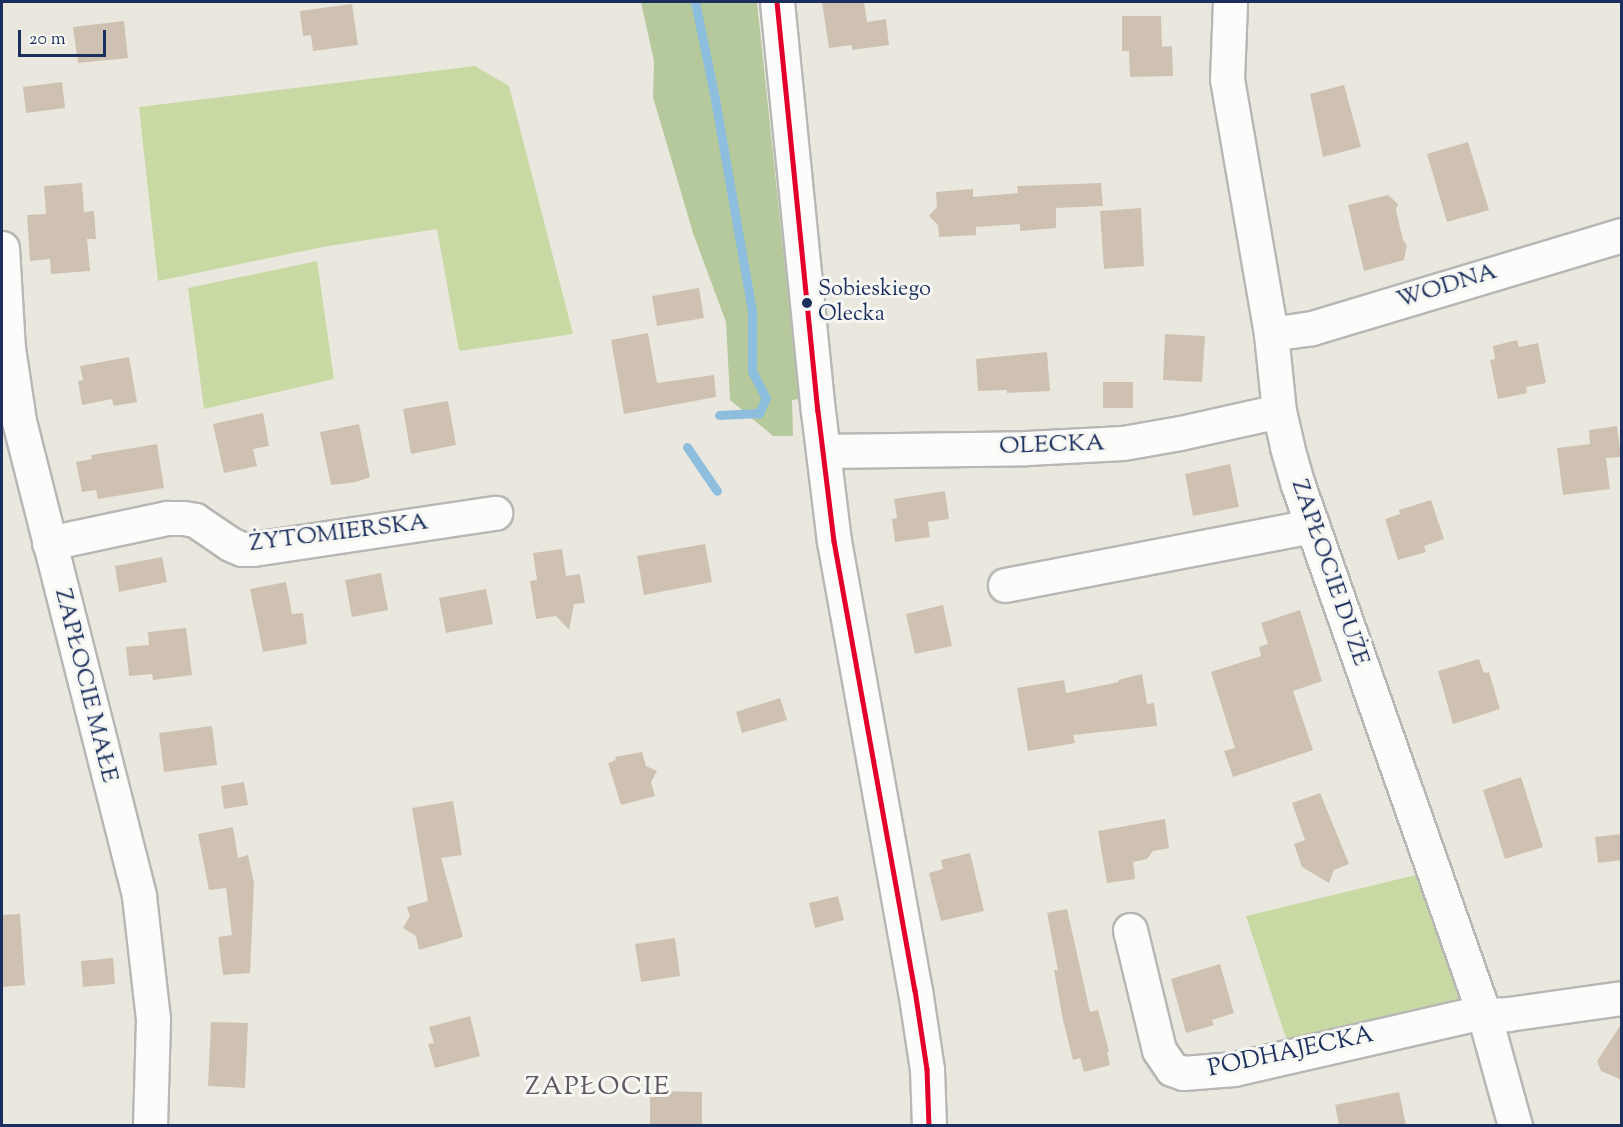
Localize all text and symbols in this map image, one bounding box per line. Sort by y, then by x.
scale bar [21,18,110,56]
text: 20 m [29,27,66,53]
street label: WODNA [1393,258,1501,316]
place label: Sobieskiego Olecka [818,277,931,328]
marker: Sobieskiego Olecka [801,297,813,309]
street label: OLECKA [999,430,1105,462]
street label: ZAPŁOCIE DUŻE [1284,476,1374,670]
street label: ŻYTOMIERSKA [248,509,430,559]
street label: ZAPŁOCIE MAŁE [47,586,123,786]
street label: PODHAJECKA [1205,1021,1377,1085]
district label: ZAPŁOCIE [525,1072,671,1104]

